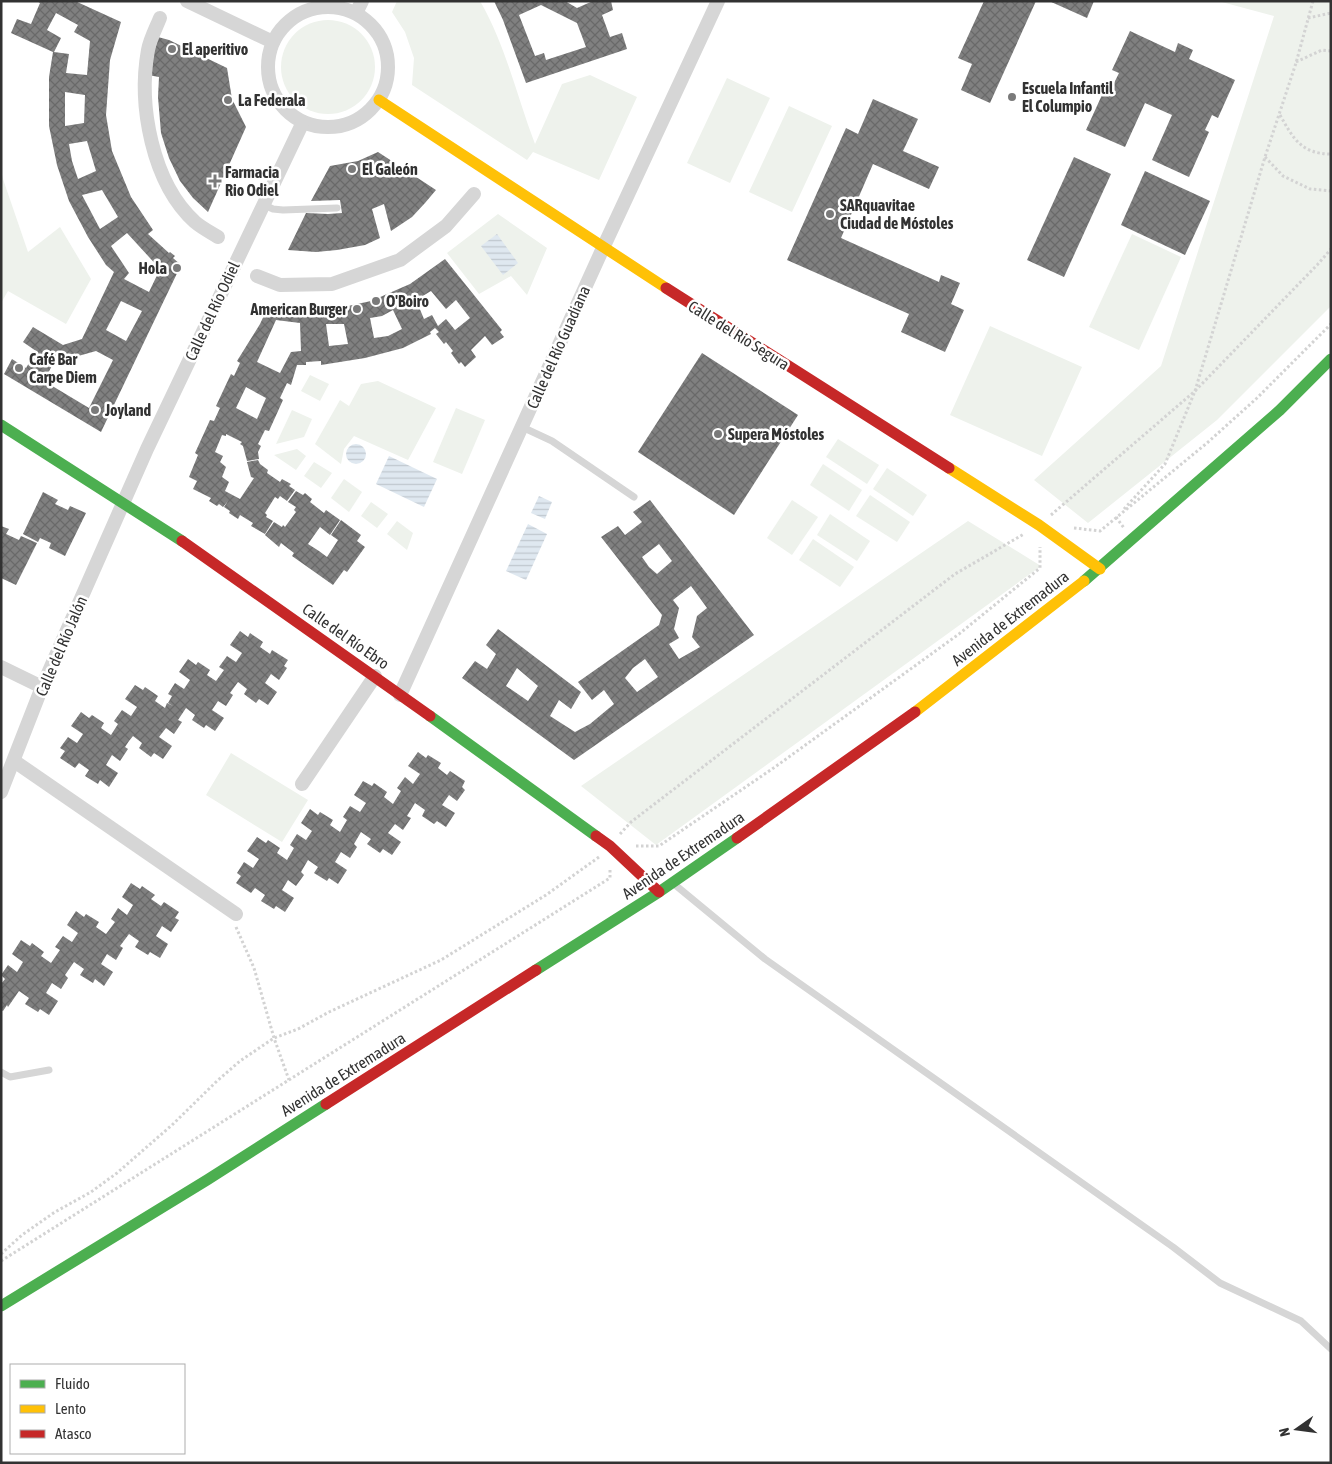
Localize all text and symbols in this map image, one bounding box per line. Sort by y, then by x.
place label: El aperitivo [182,40,249,58]
marker: El aperitivo [166,43,178,55]
place label: Escuela Infantil El Columpio [1022,79,1114,115]
place label: La Federala [238,91,306,109]
marker: Escuela Infantil El Columpio [1006,91,1018,103]
marker: La Federala [222,94,234,106]
place label: El Galeón [362,160,418,178]
place label: Farmacia Rio Odiel [225,163,279,199]
marker: El Galeón [346,163,358,175]
marker: Farmacia Rio Odiel [209,175,221,187]
place label: SARquavitae Ciudad de Móstoles [840,196,954,232]
marker: SARquavitae Ciudad de Móstoles [824,208,836,220]
street label: Calle del Río Odiel [181,258,243,363]
place label: Hola [139,259,167,277]
marker: Hola [171,262,183,274]
street label: Calle del Río Guadiana [523,283,593,411]
place label: O'Boiro [386,292,429,310]
marker: O'Boiro [370,295,382,307]
street label: Calle del Río Segura [685,297,793,374]
place label: American Burger [250,300,347,318]
marker: American Burger [351,303,363,315]
place label: Café Bar Carpe Diem [29,350,97,386]
marker: Café Bar Carpe Diem [13,362,25,374]
place label: Joyland [104,401,152,419]
marker: Joyland [89,404,101,416]
place label: Supera Móstoles [728,425,825,443]
marker: Supera Móstoles [712,428,724,440]
street label: Avenida de Extremadura [948,567,1072,669]
street label: Calle del Río Jalón [32,593,90,699]
street label: Calle del Río Ebro [299,599,393,673]
street label: Avenida de Extremadura [619,807,747,903]
street label: Avenida de Extremadura [278,1028,408,1120]
legend [10,1364,185,1454]
text: Fluido [55,1375,90,1392]
text: Lento [55,1400,86,1417]
north arrow [1272,1404,1322,1454]
text: Atasco [55,1425,92,1442]
text: N [1276,1426,1293,1438]

